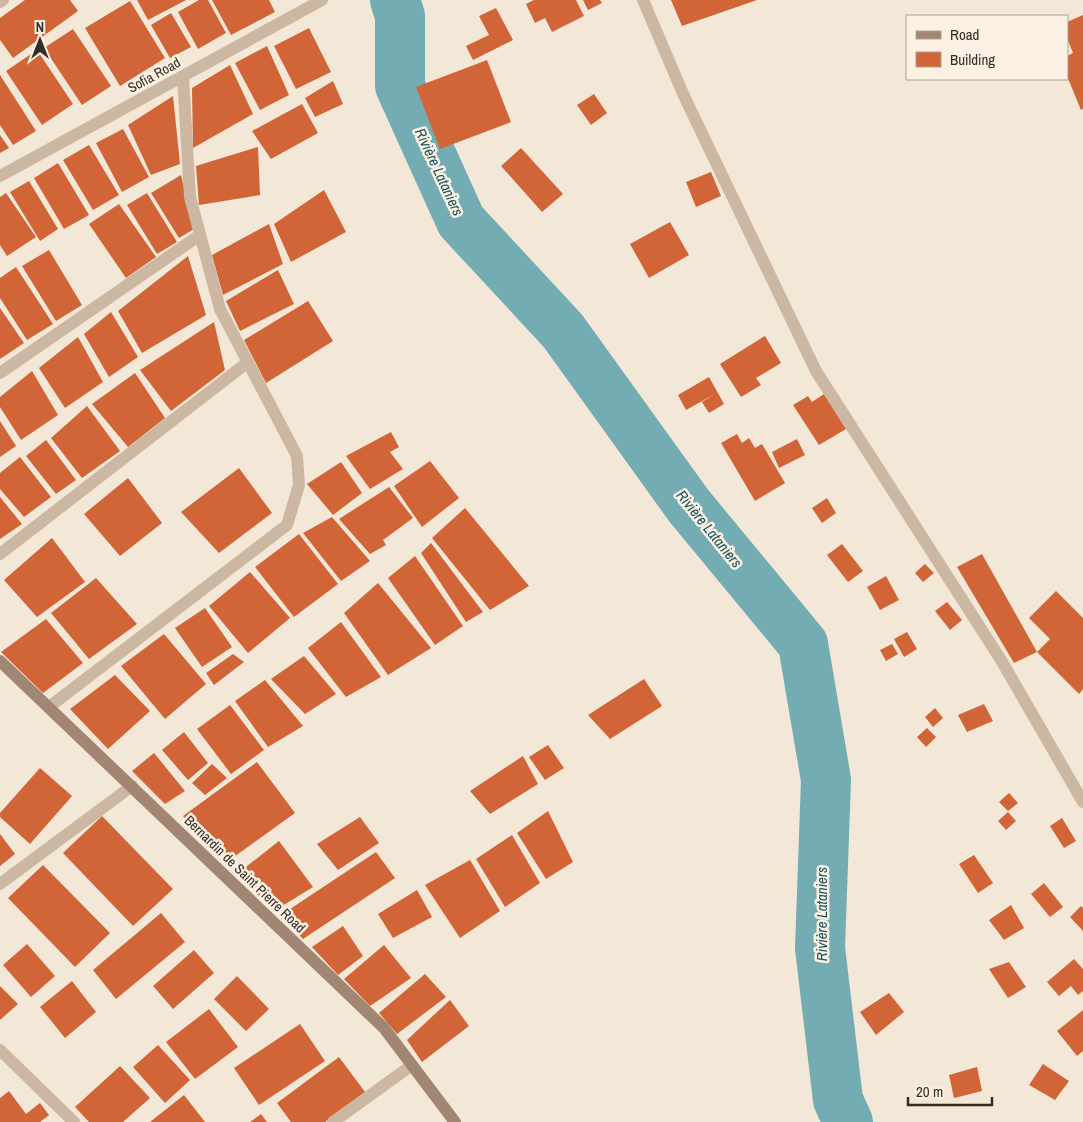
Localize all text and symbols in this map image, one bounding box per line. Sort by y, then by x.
north arrow [15,15,65,65]
legend [906,15,1068,80]
text: N [36,18,44,36]
text: Road [950,24,979,45]
text: Building [950,49,995,70]
street label: Sofia Road [125,53,183,97]
water label: Rivière Lataniers [410,125,469,219]
water label: Rivière Lataniers [672,485,747,572]
street label: Bernardin de Saint Pierre Road [181,811,309,937]
water label: Rivière Lataniers [811,867,832,961]
scale bar [908,1074,992,1106]
text: 20 m [916,1081,943,1102]

